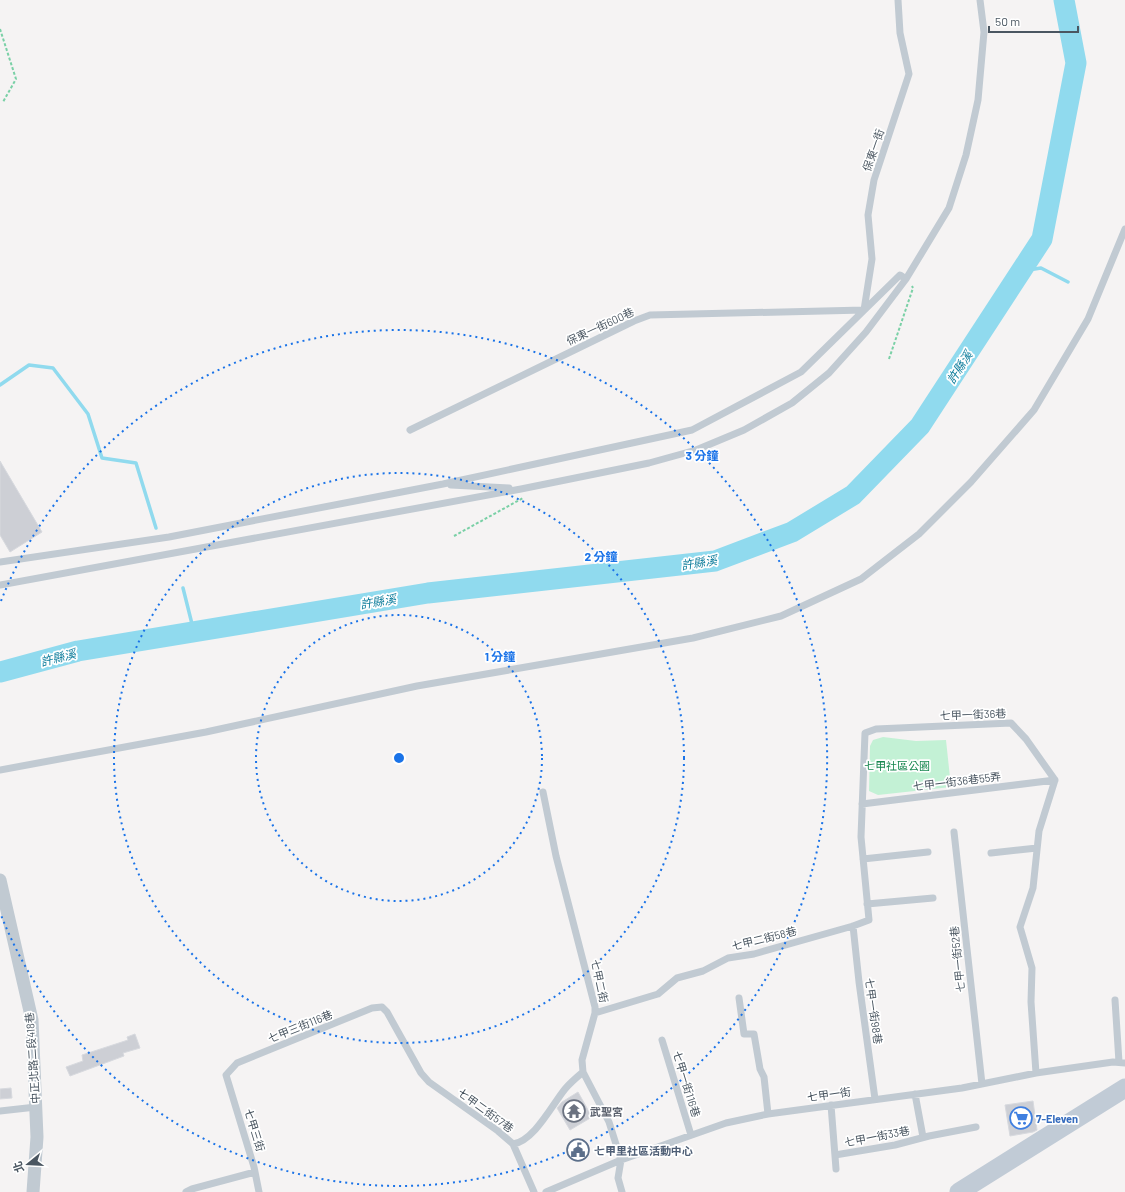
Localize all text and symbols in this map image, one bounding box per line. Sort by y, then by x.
scale bar [989,8,1078,34]
text: 50 m [995,14,1020,28]
street label: 保東一街 [860,127,886,173]
street label: 保東一街600巷 [564,305,636,347]
water label: 許縣溪 [943,346,976,386]
text: 3 分鐘 [686,448,718,462]
text: 2 分鐘 [584,549,618,563]
water label: 許縣溪 [680,552,720,572]
water label: 許縣溪 [359,591,399,611]
water label: 許縣溪 [39,645,79,668]
text: 1 分鐘 [485,649,515,663]
street label: 七甲一街36巷 [940,706,1006,722]
centre of rings [392,751,406,765]
park label: 七甲社區公園 [864,759,930,772]
street label: 七甲一街36巷55弄 [912,769,1002,793]
street label: 七甲二街58巷 [730,924,798,952]
street label: 七甲一街52巷 [947,925,967,993]
street label: 七甲二街 [589,958,611,1004]
street label: 七甲一街98巷 [863,977,885,1045]
street label: 七甲三街116巷 [266,1007,334,1045]
street label: 中正北路二段418巷 [22,1012,42,1104]
street label: 七甲一街116巷 [671,1049,703,1119]
street label: 七甲二街57巷 [456,1085,516,1135]
street label: 七甲一街 [806,1085,852,1103]
temple icon: 武聖宮 [561,1098,587,1124]
place label: 武聖宮 [590,1105,623,1118]
supermarket icon: 7-Eleven [1008,1105,1034,1131]
street label: 七甲三街 [242,1107,268,1153]
place label: 7-Eleven [1036,1112,1078,1125]
street label: 七甲一街33巷 [843,1123,911,1149]
public building icon: 七甲里社區活動中心 [565,1137,591,1163]
north arrow [8,1144,48,1184]
place label: 七甲里社區活動中心 [594,1144,693,1157]
text: 北 [10,1160,26,1174]

